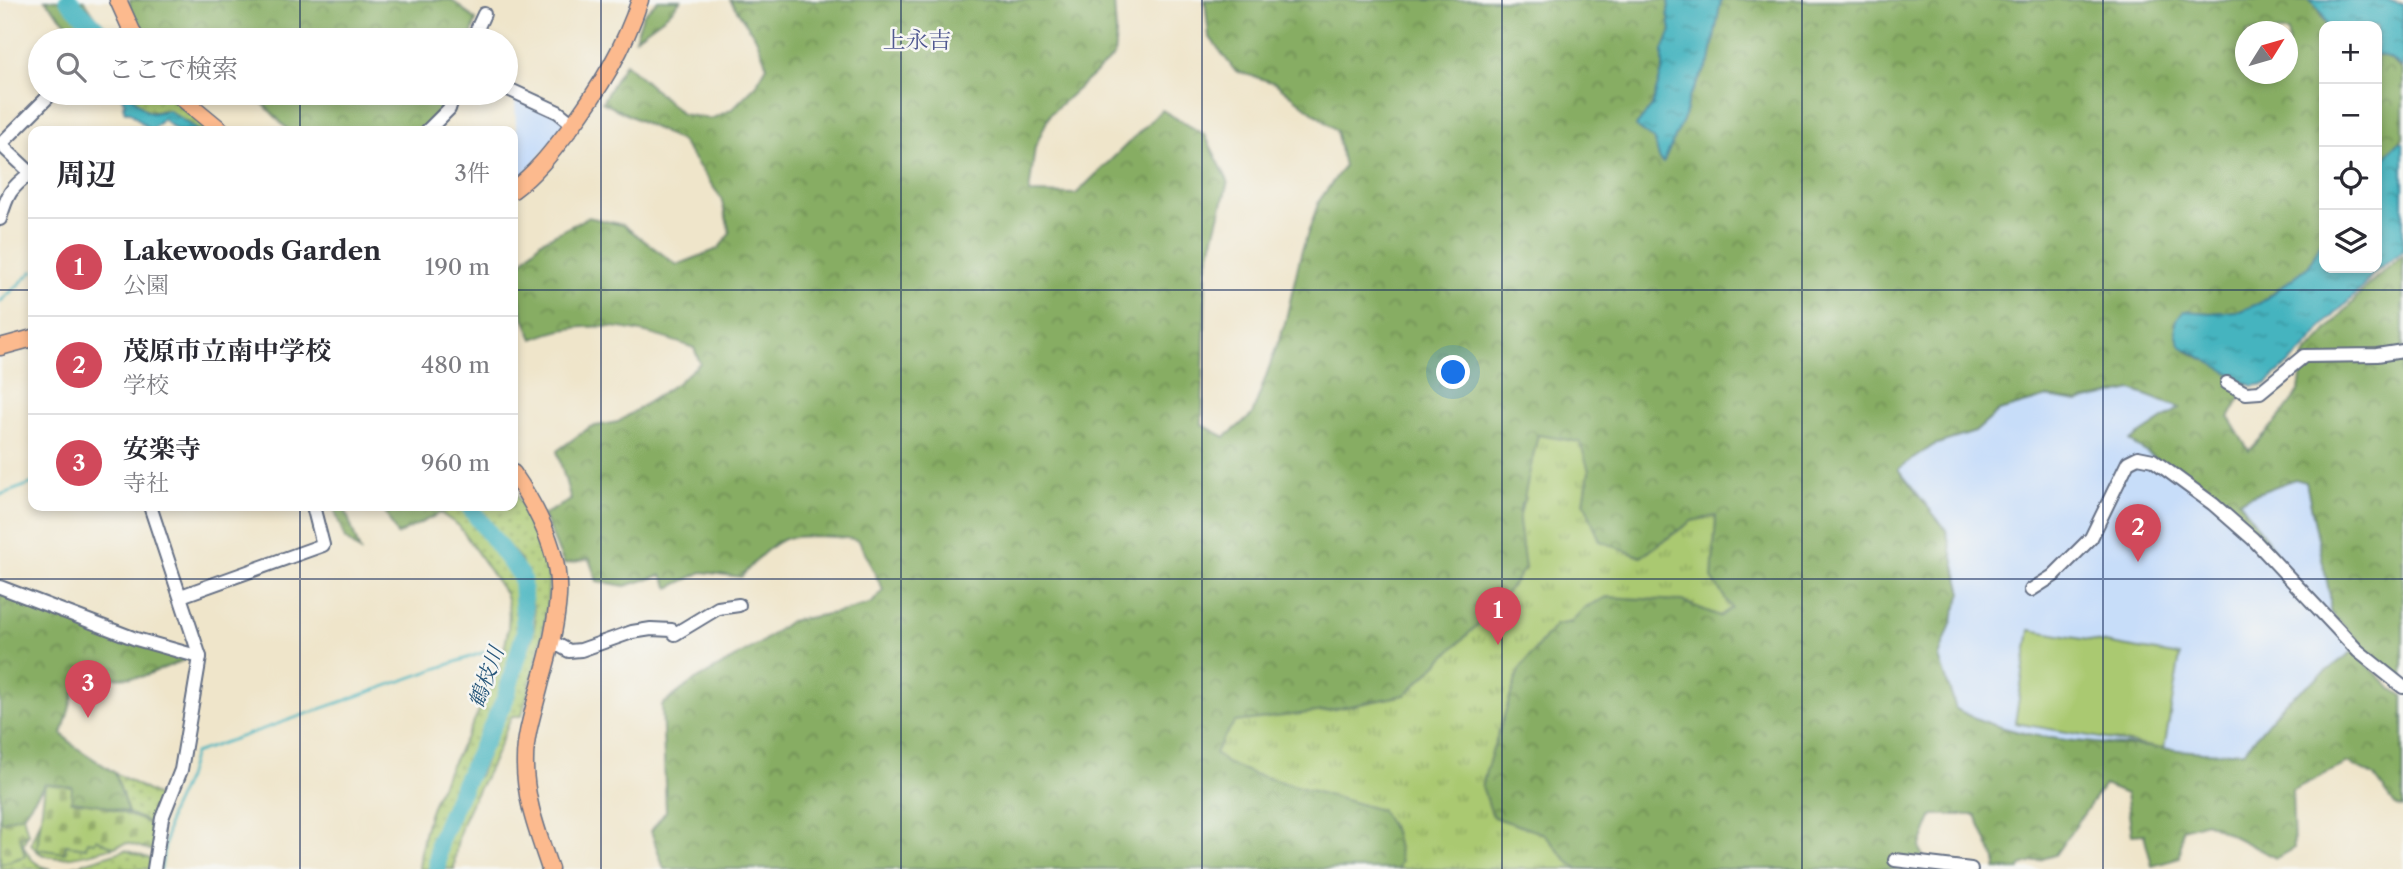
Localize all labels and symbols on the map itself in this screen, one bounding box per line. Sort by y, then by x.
north arrow [2235,21,2298,84]
district label: 上永吉 [883,26,952,54]
your location [1436,355,1470,389]
pin: 2 [2115,504,2161,562]
pin: 1 [1475,587,1521,645]
water label: 鶴枝川 [463,641,509,711]
pin: 3 [65,660,111,718]

